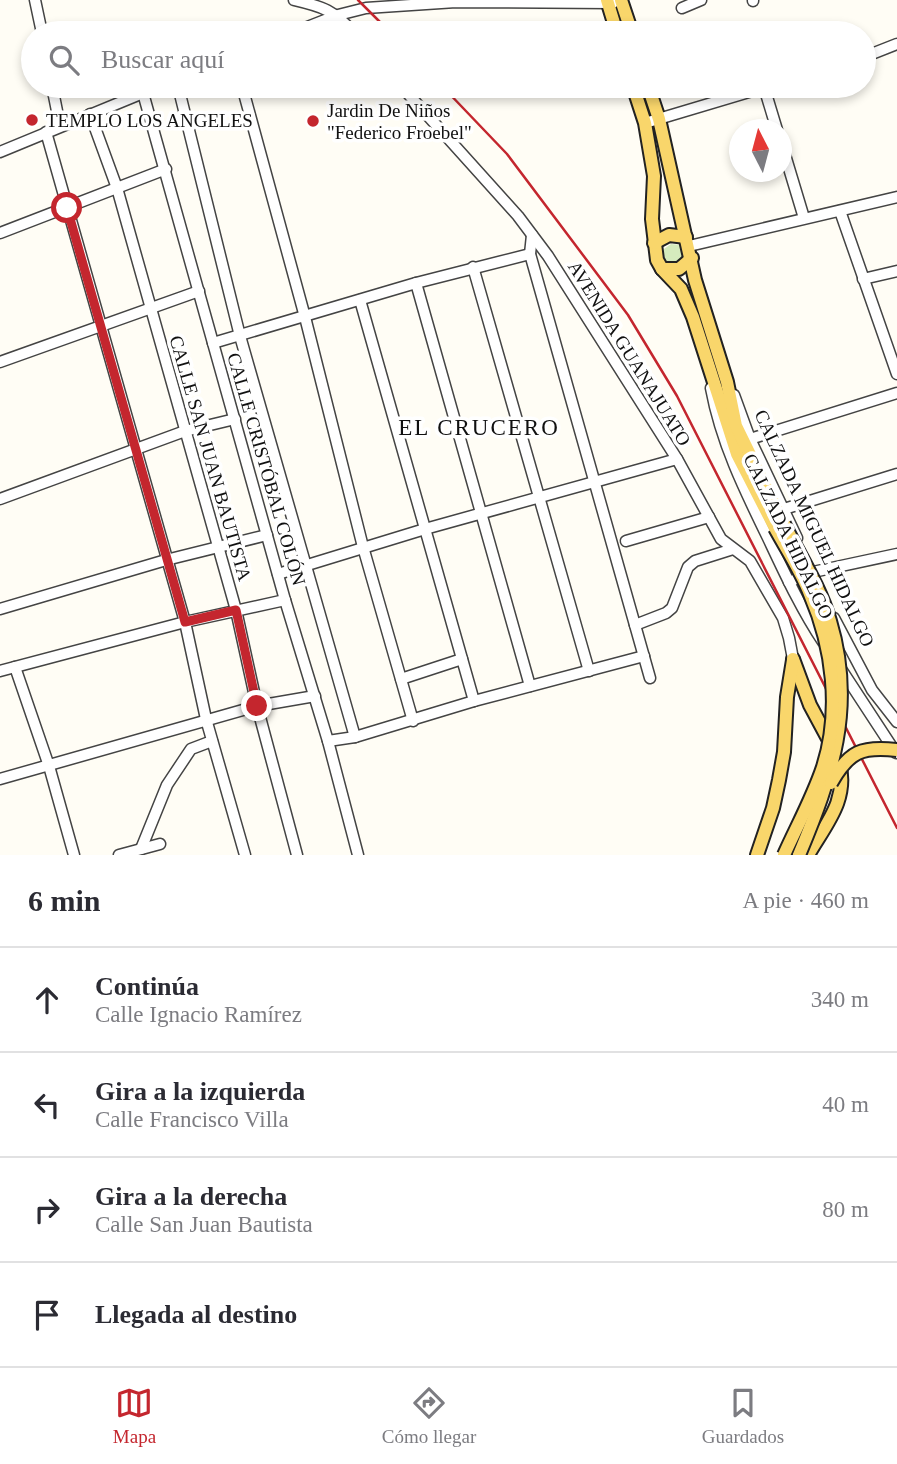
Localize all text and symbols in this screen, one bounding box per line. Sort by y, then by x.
search box [21,21,876,98]
icon: search [45,41,83,79]
text: Buscar aquí [101,45,224,74]
place label: Jardin De Niños "Federico Froebel" [327,100,472,143]
place label: TEMPLO LOS ANGELES [46,110,253,131]
marker: TEMPLO LOS ANGELES [24,112,40,128]
marker: Jardin De Niños "Federico Froebel" [305,113,321,129]
north arrow [729,119,792,182]
route start [51,192,82,223]
street label: AVENIDA GUANAJUATO [564,257,695,450]
street label: CALLE SAN JUAN BAUTISTA [165,333,256,584]
street label: CALLE CRISTÓBAL COLÓN [223,350,310,588]
street label: CALZADA MIGUEL HIDALGO [750,406,879,650]
district label: EL CRUCERO [398,415,560,440]
street label: CALZADA HIDALGO [739,450,838,622]
route end [241,690,272,721]
text: 6 min [28,884,101,917]
text: A pie · 460 m [743,888,869,913]
text: Continúa [95,972,199,1001]
icon: ahead [28,981,66,1019]
text: 340 m [811,987,869,1012]
text: Calle Ignacio Ramírez [95,1002,302,1027]
text: Gira a la izquierda [95,1077,305,1106]
icon: left [28,1086,66,1124]
text: 40 m [822,1092,869,1117]
text: Calle Francisco Villa [95,1107,289,1132]
text: Gira a la derecha [95,1182,287,1211]
icon: right [28,1191,66,1229]
text: 80 m [822,1197,869,1222]
text: Calle San Juan Bautista [95,1212,313,1237]
icon: arrive [28,1296,66,1334]
text: Llegada al destino [95,1300,297,1329]
tab: Mapa [113,1384,156,1448]
tab: Cómo llegar [382,1384,476,1448]
tab: Guardados [702,1384,784,1448]

